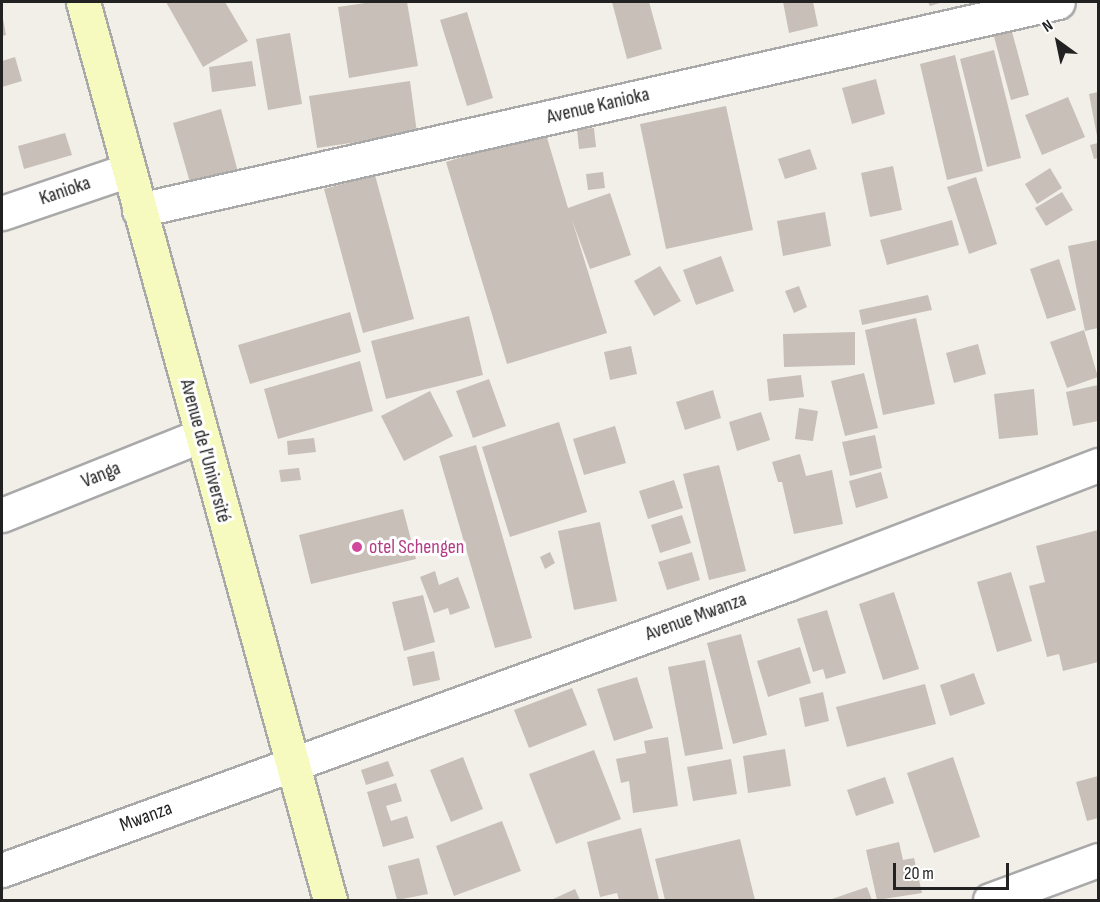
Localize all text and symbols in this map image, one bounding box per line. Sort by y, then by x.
north arrow [1028,12,1088,72]
text: N [1039,16,1057,37]
street label: Avenue Kanioka [544,83,652,129]
street label: Kanioka [36,171,94,211]
street label: Avenue de l’Université [174,377,236,525]
street label: Vanga [78,456,124,494]
place label: otel Schengen [369,535,464,559]
marker: otel Schengen [350,540,364,554]
street label: Avenue Mwanza [642,588,750,646]
street label: Mwanza [117,796,175,838]
scale bar [896,851,1012,889]
text: 20 m [904,863,934,884]

